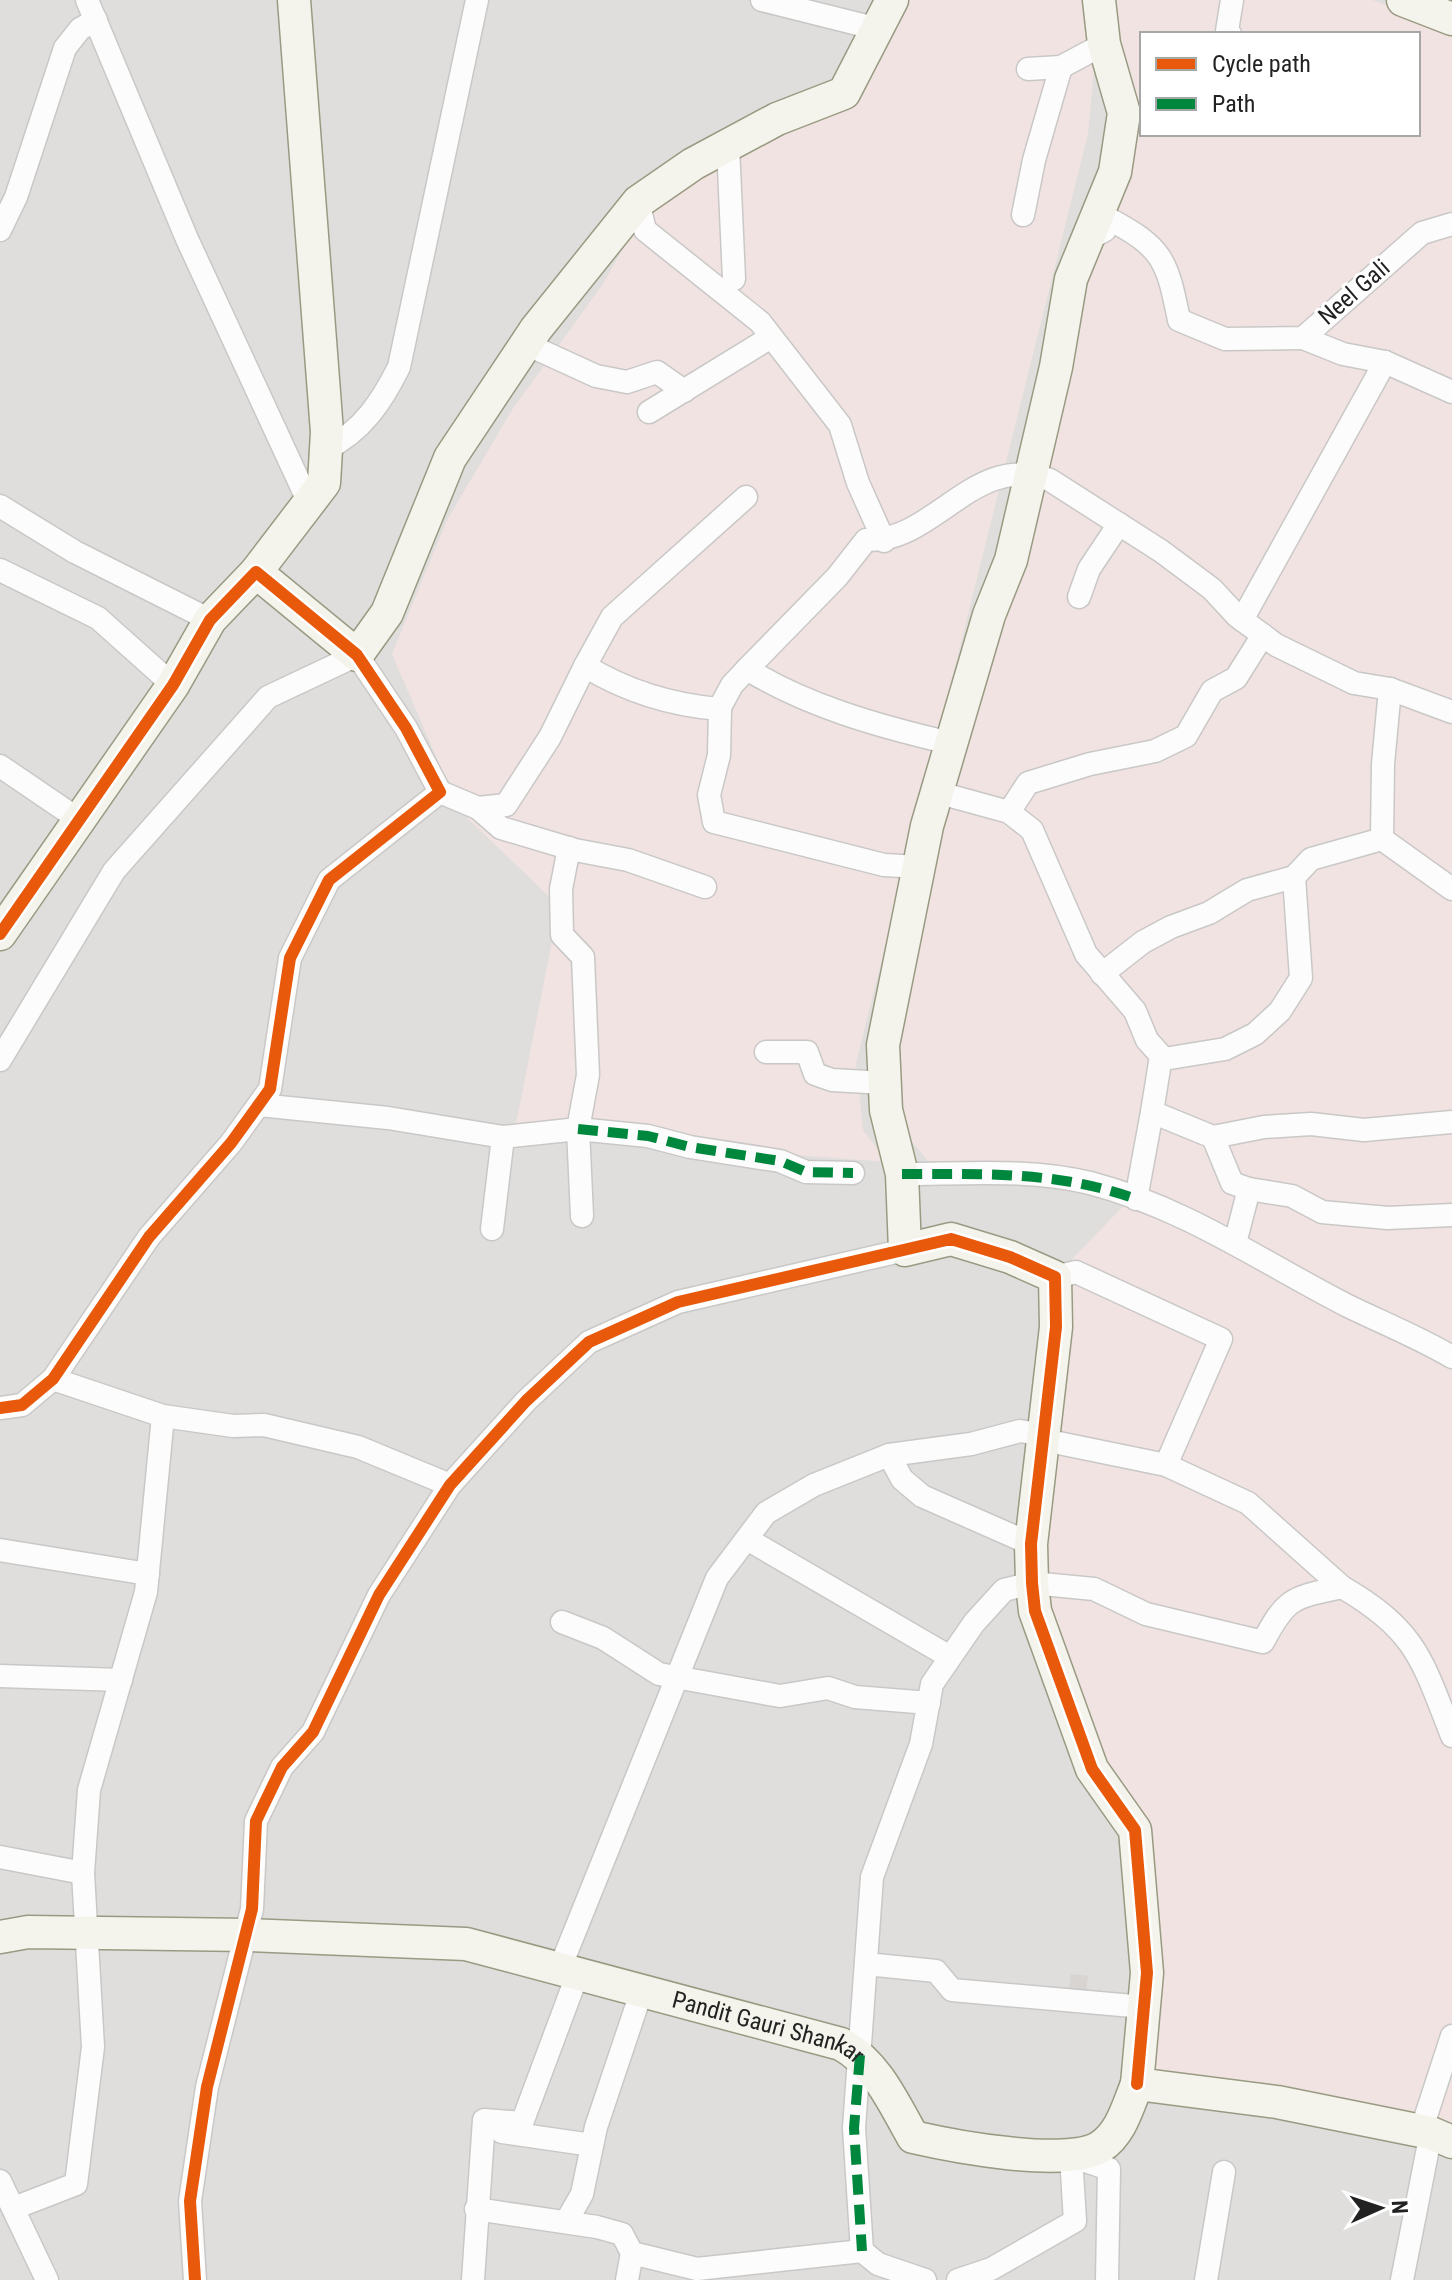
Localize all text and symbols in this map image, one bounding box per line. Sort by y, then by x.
legend [1140,32,1420,136]
text: Cycle path [1212,50,1311,78]
text: Path [1212,90,1255,118]
street label: Neel Gali [1313,254,1395,330]
street label: Pandit Gauri Shankar [669,1986,870,2069]
north arrow [1340,2168,1420,2248]
text: N [1387,2200,1412,2214]

